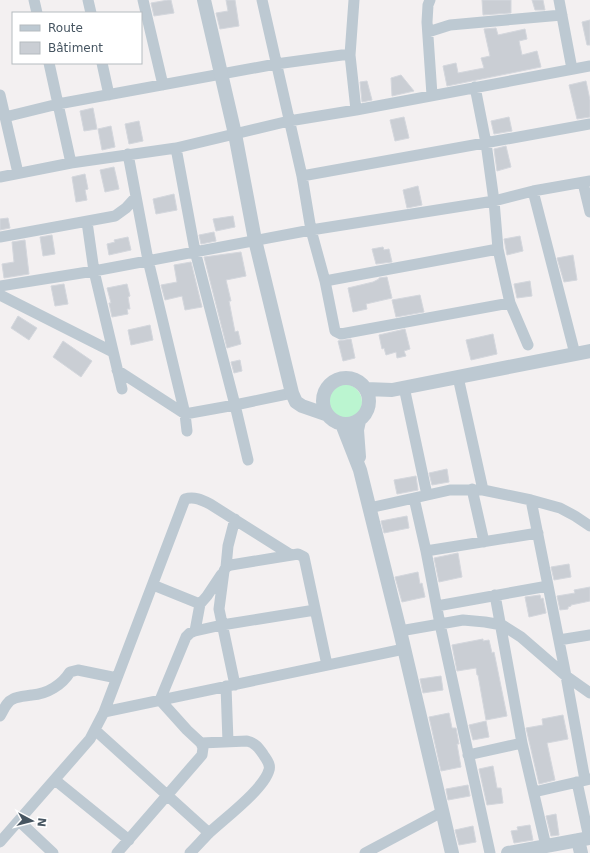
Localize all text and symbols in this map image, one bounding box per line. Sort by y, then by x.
legend [12,12,142,64]
text: Route [48,21,83,35]
text: Bâtiment [48,41,103,55]
north arrow [12,801,52,841]
text: N [34,817,48,828]

